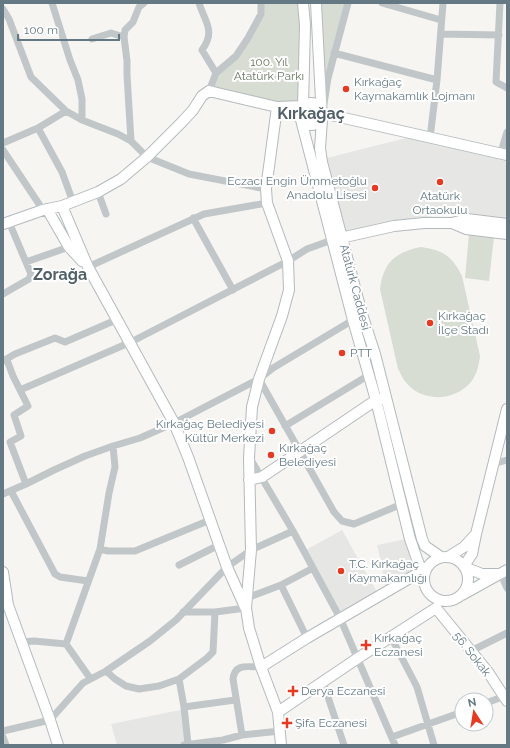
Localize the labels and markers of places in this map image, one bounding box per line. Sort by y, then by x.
place label: Kırkağaç Kaymakamlık Lojmanı [354,75,475,103]
marker: Kırkağaç Kaymakamlık Lojmanı [341,84,351,94]
place label: Eczacı Engin Ümmetoğlu Anadolu Lisesi [227,174,367,202]
marker: Atatürk Ortaokulu [435,177,445,187]
marker: Eczacı Engin Ümmetoğlu Anadolu Lisesi [370,183,380,193]
place label: Atatürk Ortaokulu [413,189,467,217]
place label: Kırkağaç İlçe Stadı [438,309,489,337]
marker: Kırkağaç İlçe Stadı [425,318,435,328]
place label: PTT [350,346,373,360]
marker: PTT [337,348,347,358]
place label: Kırkağaç Belediyesi Kültür Merkezi [156,417,264,445]
marker: Kırkağaç Belediyesi Kültür Merkezi [267,426,277,436]
place label: Kırkağaç Belediyesi [279,441,336,469]
marker: Kırkağaç Belediyesi [266,450,276,460]
place label: T.C. Kırkağaç Kaymakamlığı [349,557,427,585]
marker: T.C. Kırkağaç Kaymakamlığı [336,566,346,576]
place label: Kırkağaç Eczanesi [374,631,423,659]
marker: Kırkağaç Eczanesi [361,640,371,650]
place label: Derya Eczanesi [301,684,385,698]
marker: Derya Eczanesi [288,686,298,696]
place label: Şifa Eczanesi [295,716,367,730]
marker: Şifa Eczanesi [282,718,292,728]

